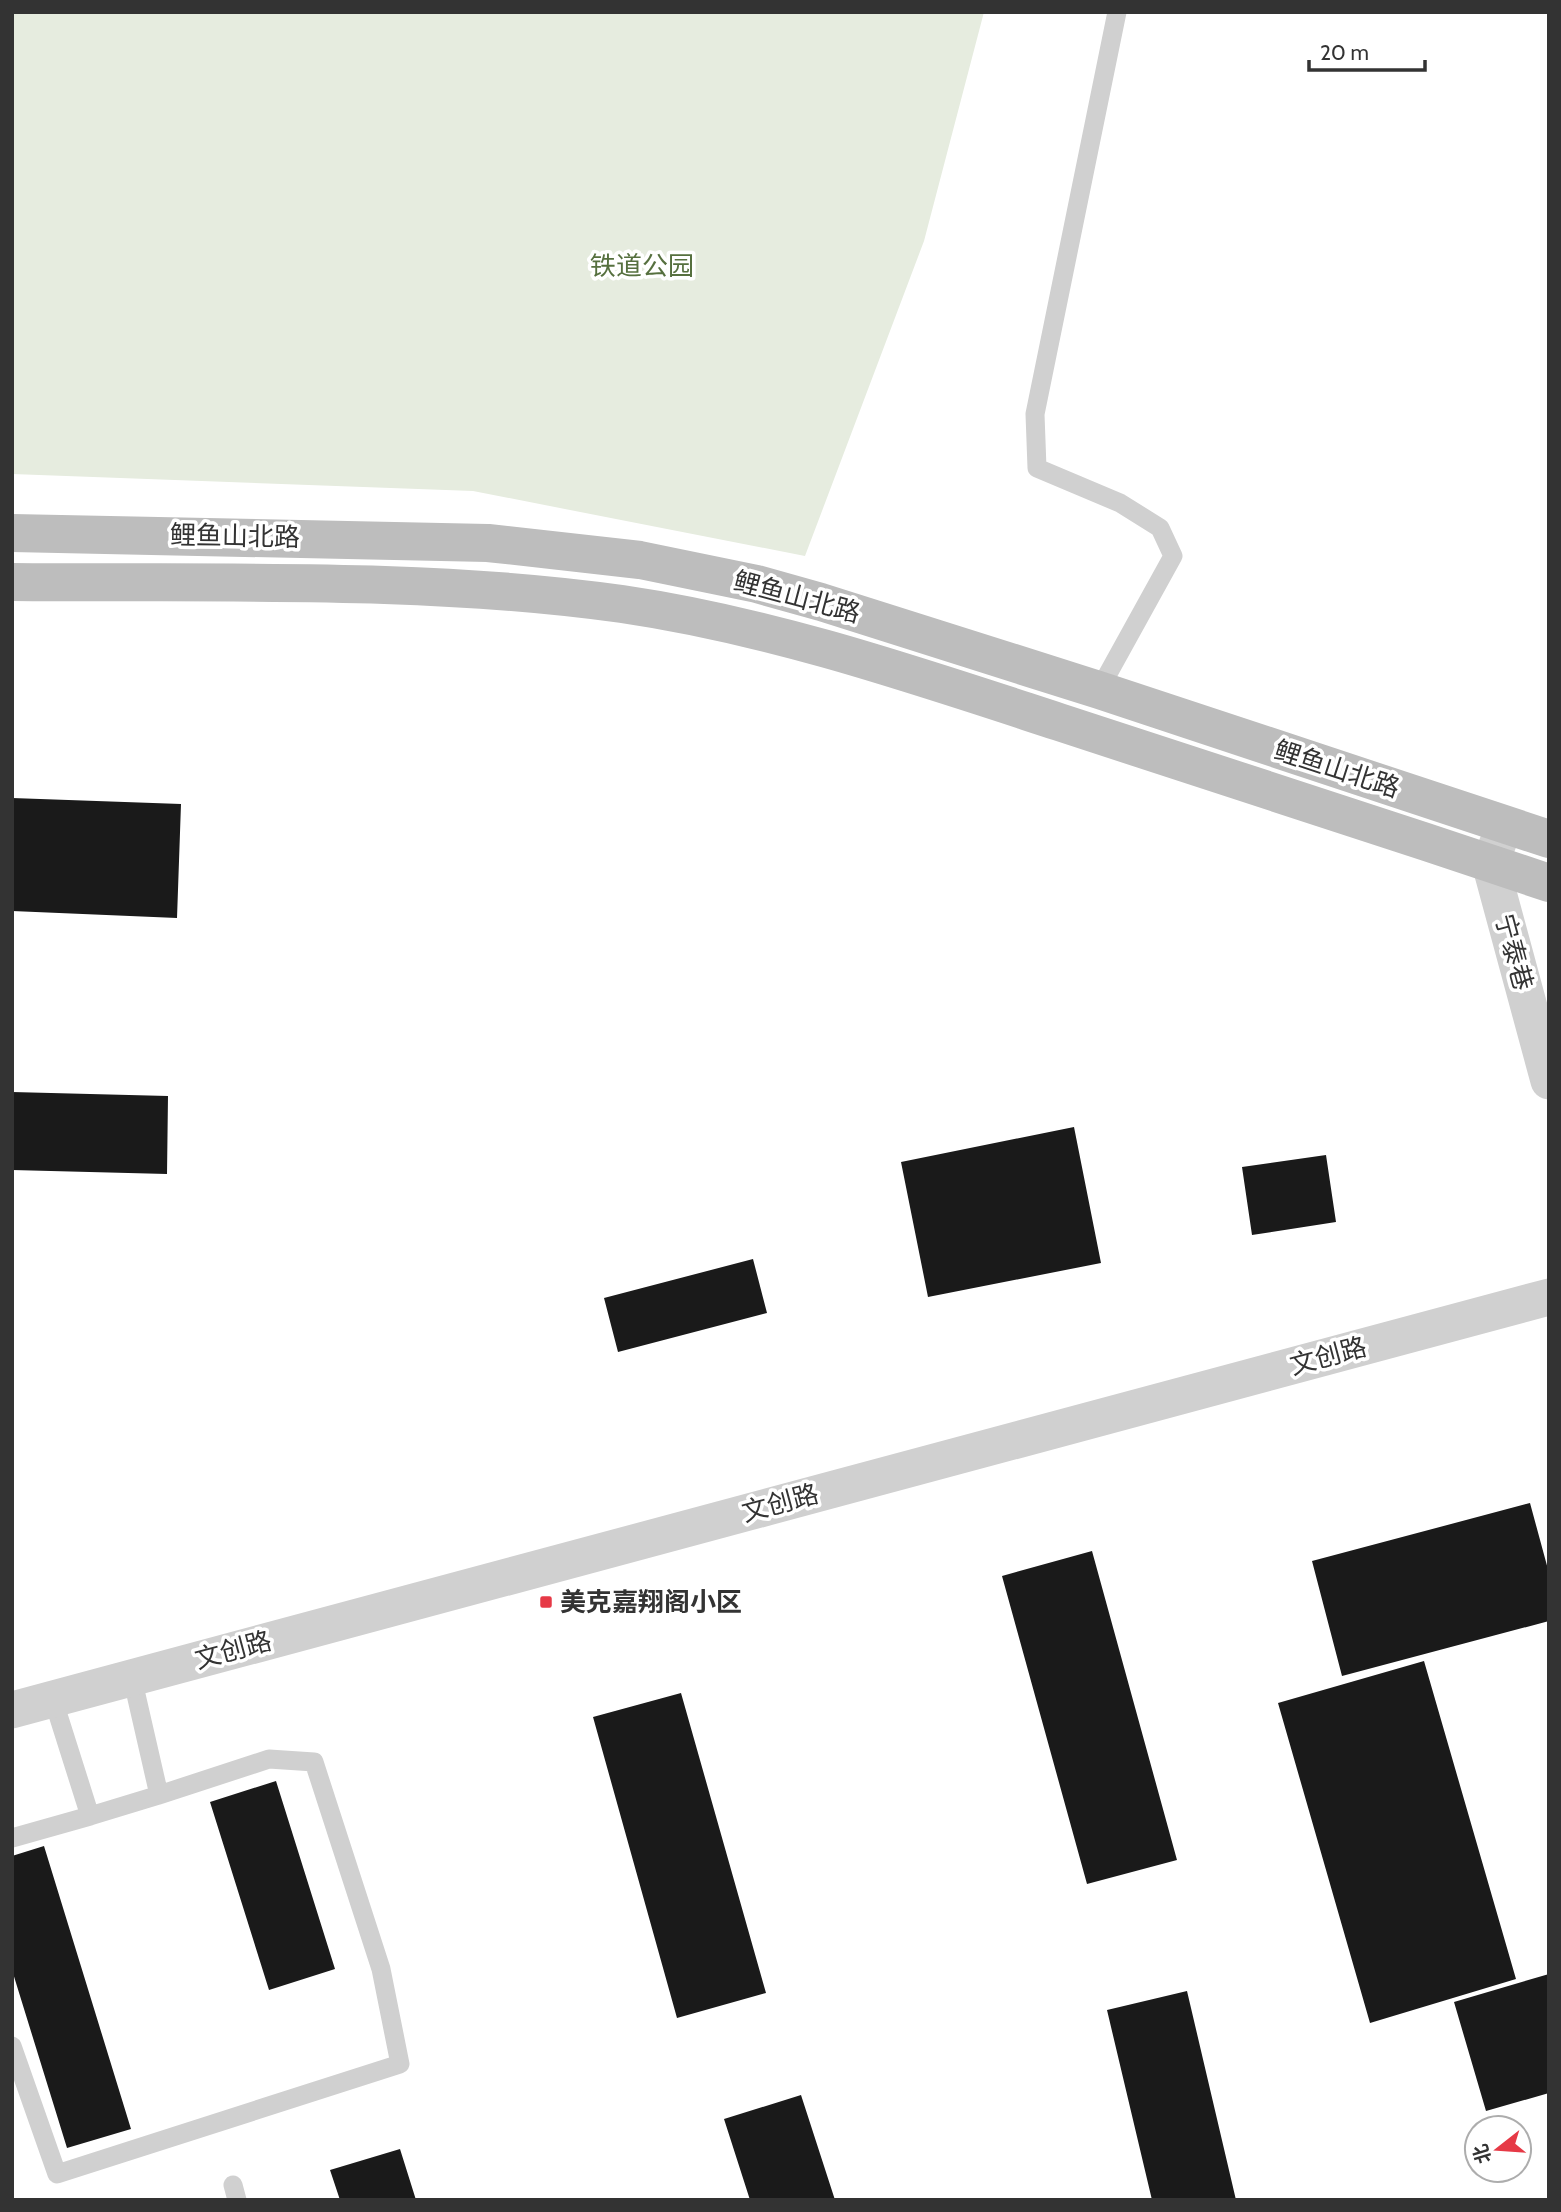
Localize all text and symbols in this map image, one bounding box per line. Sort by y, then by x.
scale bar [1309,28,1424,72]
text: 20 m [1320,40,1369,65]
park label: 铁道公园 [590,250,694,282]
street label: 鲤鱼山北路 [170,519,300,553]
street label: 鲤鱼山北路 [730,565,864,629]
street label: 鲤鱼山北路 [1270,734,1404,804]
street label: 宁泰巷 [1488,910,1540,994]
street label: 文创路 [1286,1330,1370,1382]
street label: 文创路 [738,1477,822,1529]
place label: 美克嘉翔阁小区 [560,1586,742,1618]
marker: 美克嘉翔阁小区 [538,1594,554,1610]
street label: 文创路 [191,1624,275,1676]
north arrow [1463,2114,1533,2184]
text: 北 [1468,2141,1496,2166]

